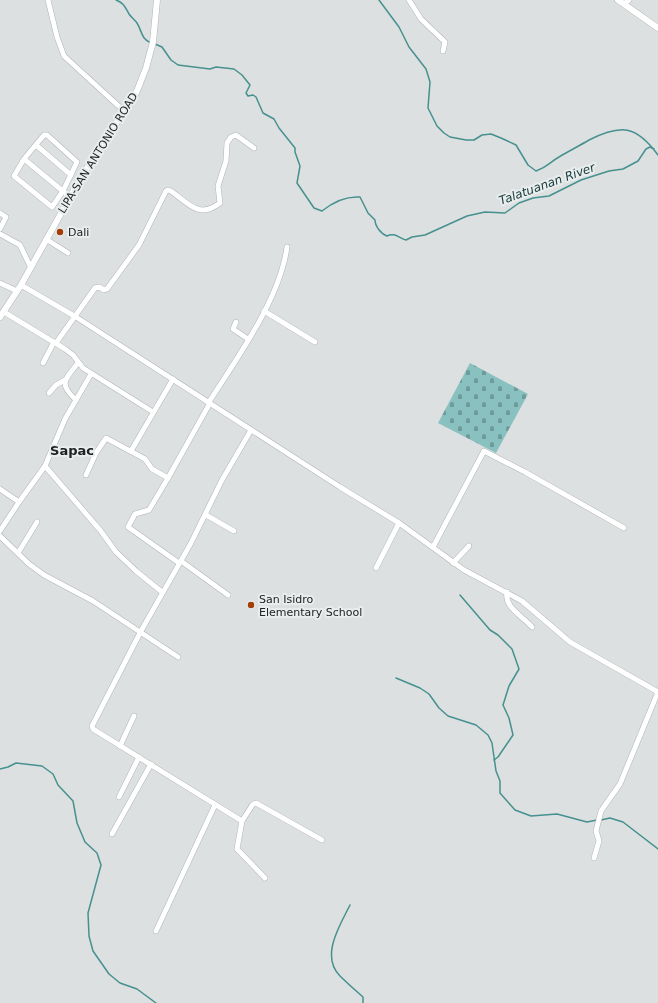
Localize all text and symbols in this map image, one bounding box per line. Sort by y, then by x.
street label: LIPA-SAN ANTONIO ROAD [55,90,141,216]
water label: Talatuanan River [497,160,598,208]
place label: Dali [68,226,89,239]
marker: Dali [55,227,65,237]
district label: Sapac [50,443,94,458]
place label: San Isidro Elementary School [259,593,362,619]
marker: San Isidro Elementary School [246,600,256,610]

